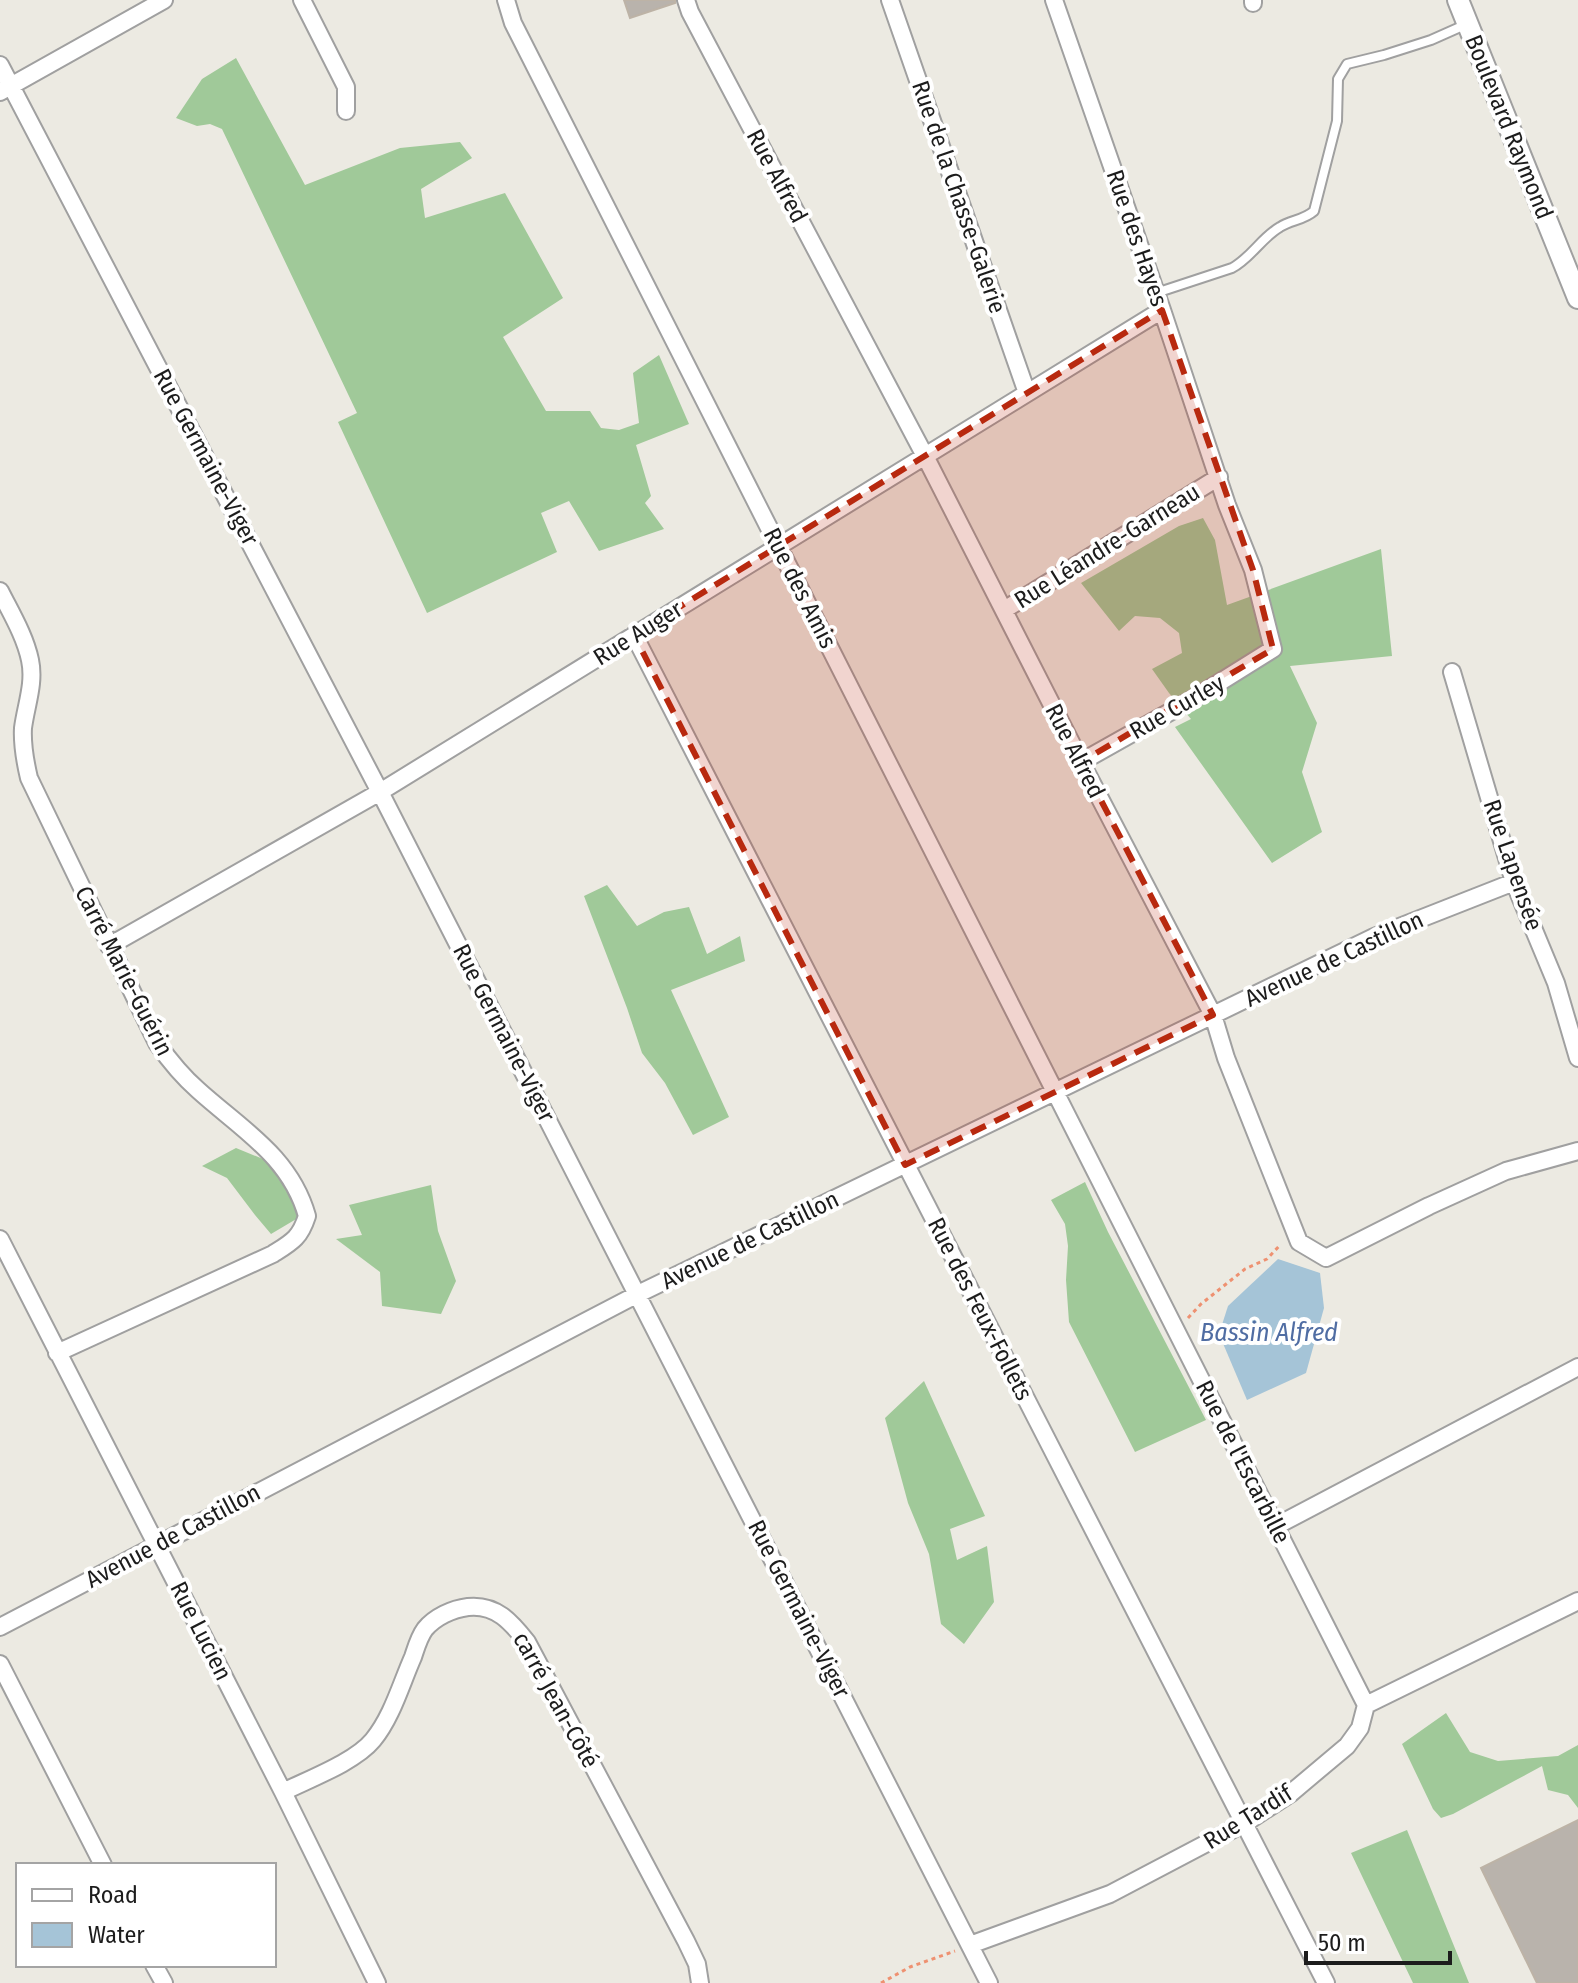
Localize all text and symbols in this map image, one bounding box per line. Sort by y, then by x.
street label: Boulevard Raymond [1459,31,1559,223]
street label: Rue de la Chasse-Galerie [906,77,1012,317]
street label: Rue Alfred [741,124,813,228]
street label: Rue des Hayes [1101,166,1173,310]
street label: Rue Germaine-Viger [148,364,265,550]
street label: Rue Léandre-Garneau [1009,478,1205,614]
street label: Rue des Amis [758,523,842,653]
street label: Rue Auger [588,594,688,671]
street label: Rue Curley [1125,669,1230,745]
street label: Rue Alfred [1039,699,1111,803]
street label: Rue Lapensée [1478,796,1548,934]
street label: Carré Marie-Guérin [69,882,179,1060]
street label: Avenue de Castillon [1240,905,1428,1013]
street label: Rue Germaine-Viger [447,940,561,1127]
street label: Avenue de Castillon [657,1185,843,1295]
street label: Rue des Feux-Follets [922,1213,1038,1405]
water label: Bassin Alfred [1200,1317,1338,1348]
street label: Rue de l'Escarbille [1190,1376,1296,1548]
street label: Avenue de Castillon [81,1478,265,1594]
street label: Rue Germaine-Viger [742,1516,856,1703]
street label: Rue Lucien [164,1577,238,1685]
street label: carré Jean-Côté [507,1627,605,1773]
street label: Rue Tardif [1199,1778,1299,1855]
legend [16,1863,276,1967]
text: Road [88,1881,138,1909]
scale bar [1306,1915,1450,1965]
text: Water [88,1921,145,1949]
text: 50 m [1318,1929,1366,1957]

